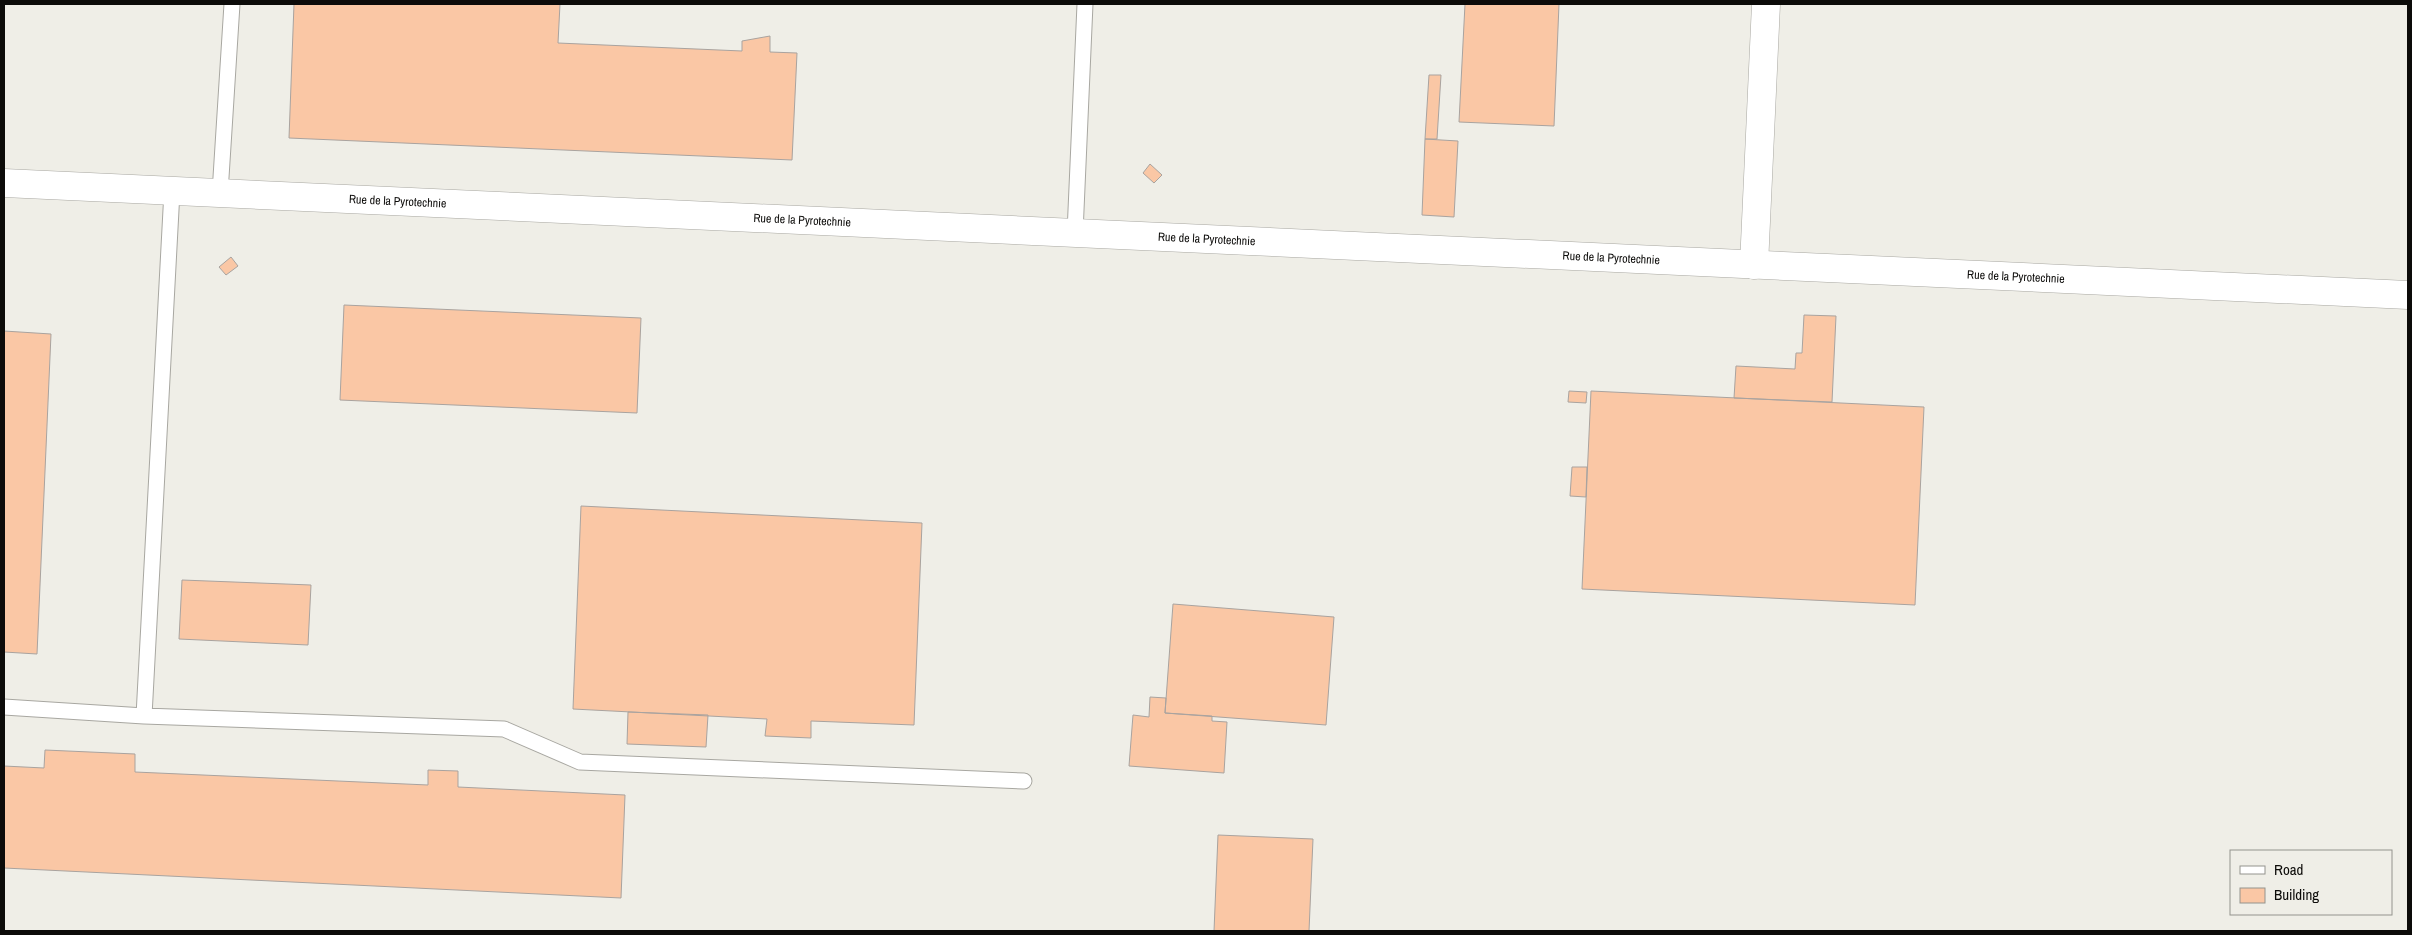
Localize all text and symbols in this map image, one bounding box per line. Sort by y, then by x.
street label: Rue de la Pyrotechnie [348,191,447,212]
street label: Rue de la Pyrotechnie [753,210,851,230]
street label: Rue de la Pyrotechnie [1158,229,1256,249]
street label: Rue de la Pyrotechnie [1562,248,1660,268]
street label: Rue de la Pyrotechnie [1967,266,2065,287]
legend [2230,850,2392,915]
text: Road [2274,859,2303,880]
text: Building [2274,884,2319,905]

